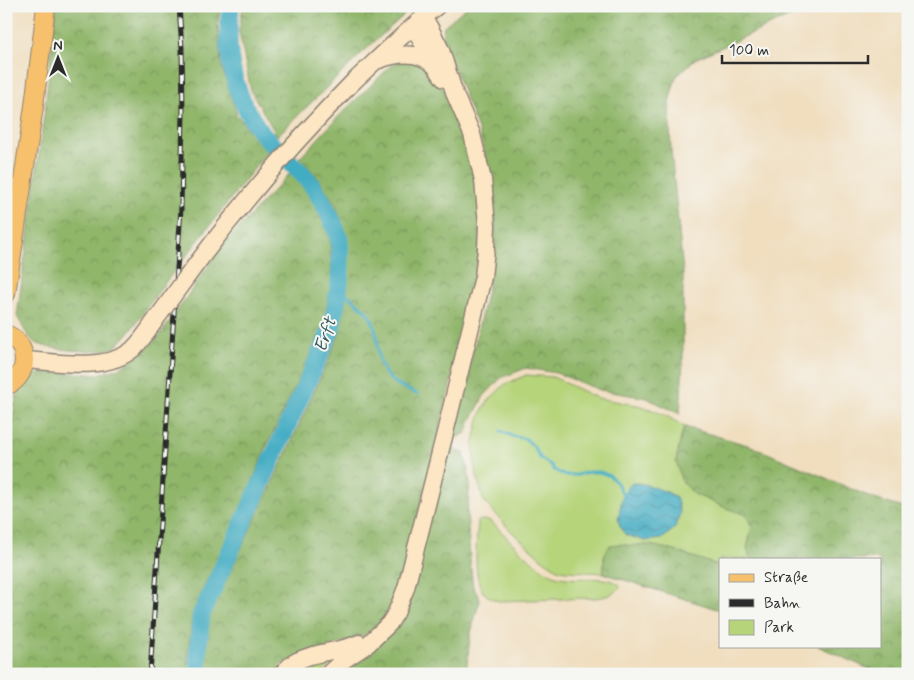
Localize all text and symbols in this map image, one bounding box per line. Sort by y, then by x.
north arrow [32,32,82,82]
scale bar [722,32,868,64]
text: N [53,37,63,55]
text: 100 m [729,41,769,61]
water label: Erft [309,312,344,355]
legend [719,558,882,648]
text: Straße [764,568,808,588]
text: Bahn [764,594,801,614]
text: Park [764,618,794,638]

